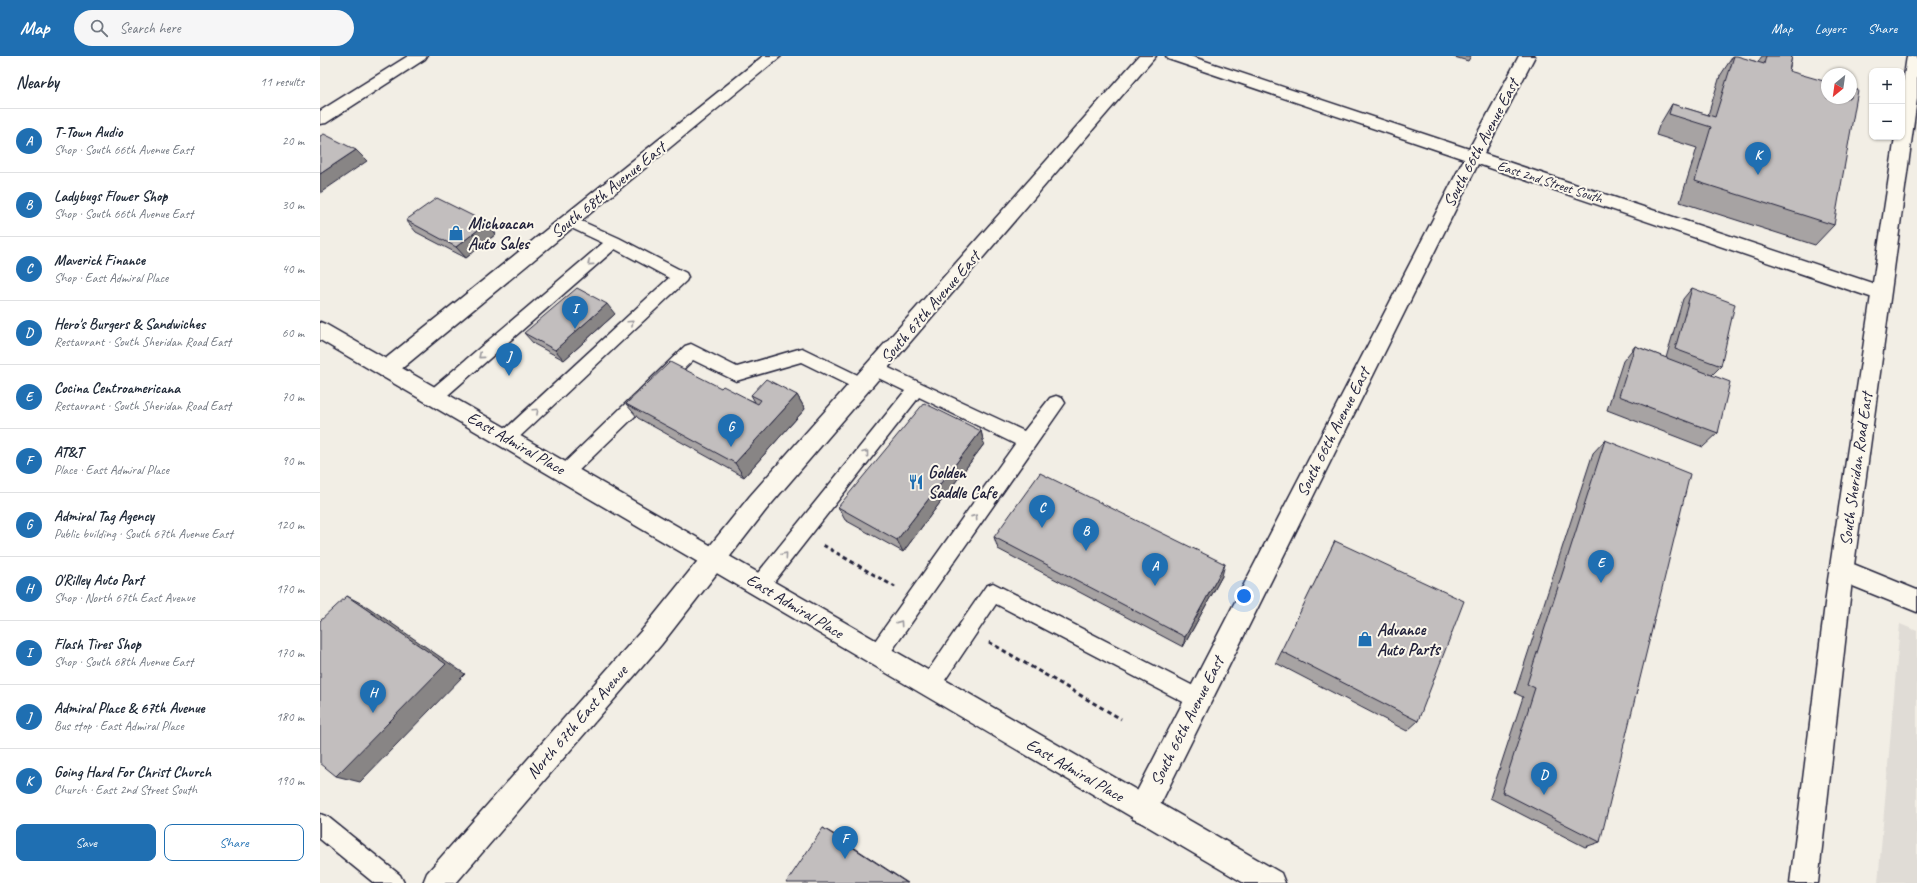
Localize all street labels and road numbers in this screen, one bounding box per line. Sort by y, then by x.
street label: South 66th Avenue East [1438,73,1525,210]
street label: South 68th Avenue East [546,136,672,243]
street label: East 2nd Street South [1495,157,1606,207]
street label: South 67th Avenue East [876,245,986,367]
street label: South 66th Avenue East [1291,362,1376,500]
street label: South Sheridan Road East [1835,389,1877,547]
street label: East Admiral Place [463,407,570,480]
street label: East Admiral Place [743,569,848,644]
street label: South 66th Avenue East [1145,651,1230,789]
street label: North 67th East Avenue [522,660,633,783]
street label: East Admiral Place [1022,734,1129,807]

